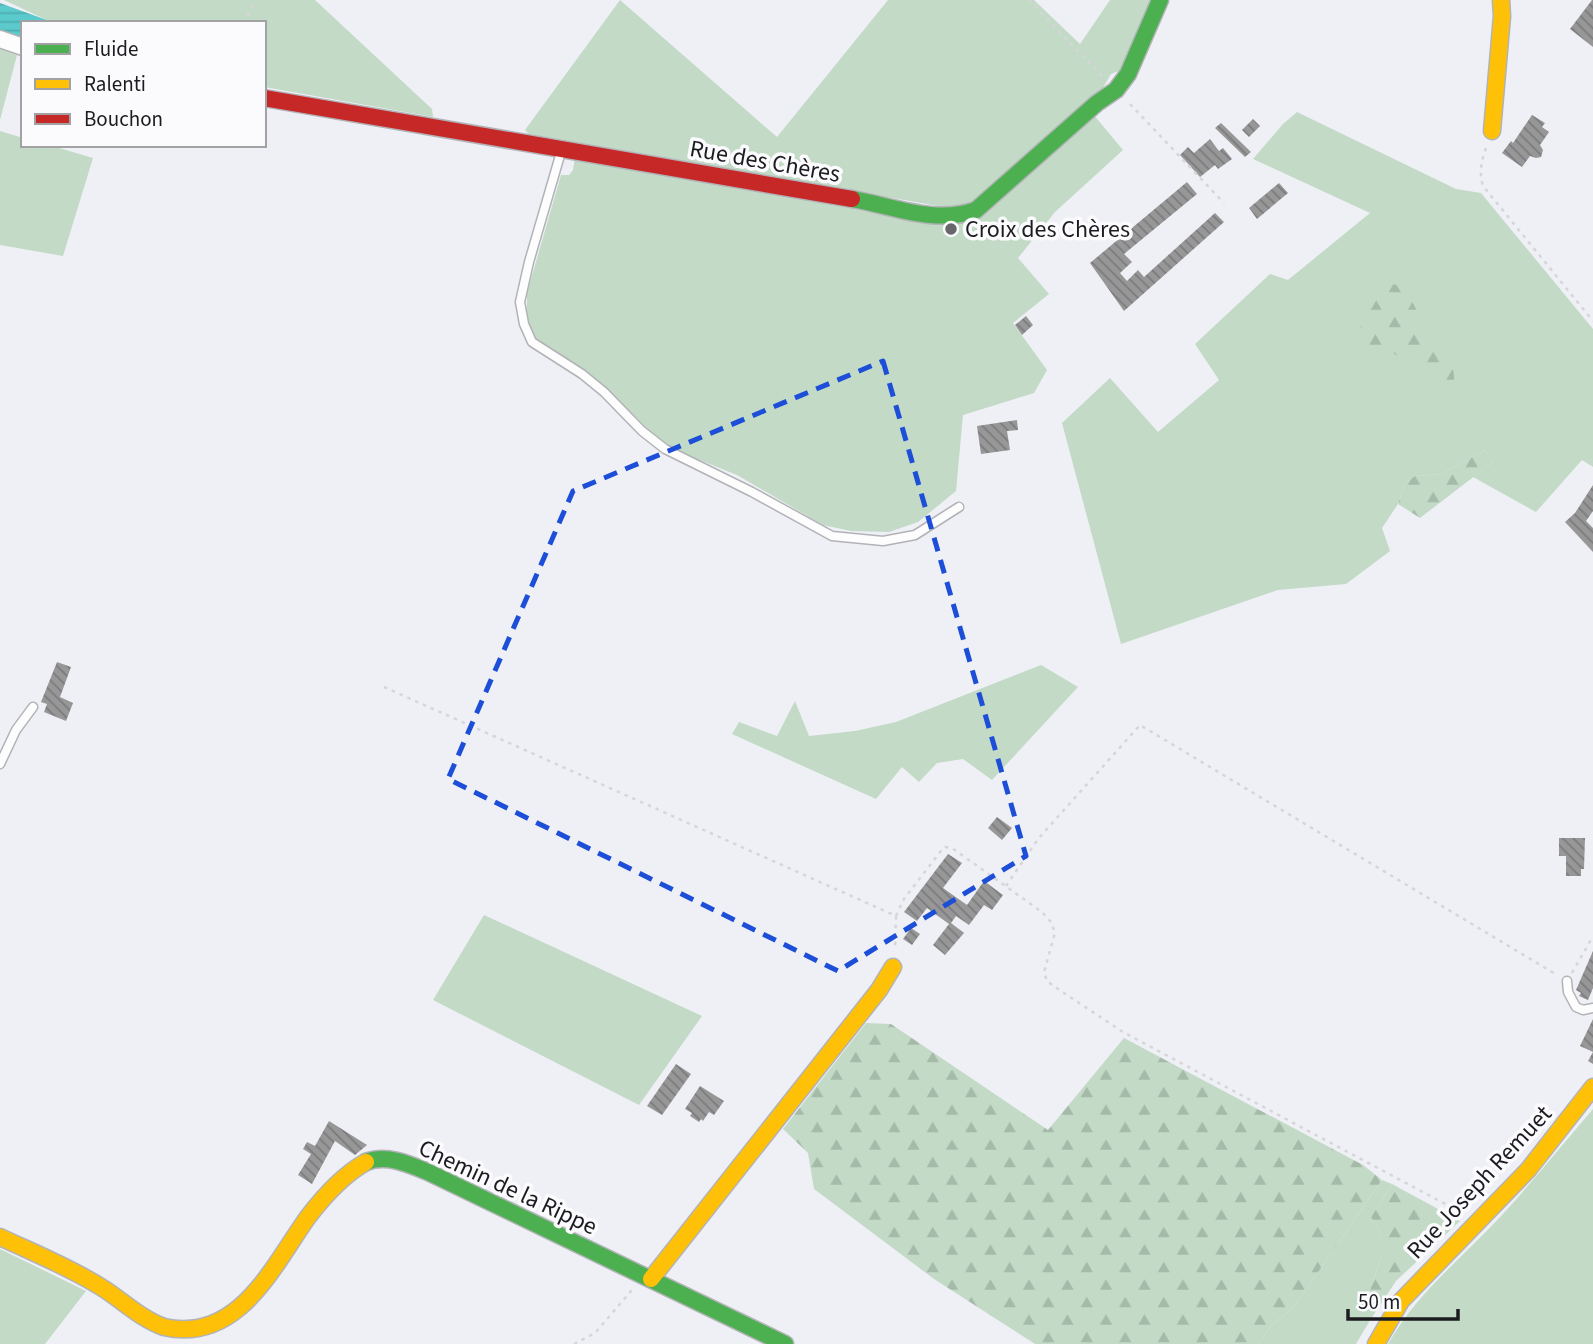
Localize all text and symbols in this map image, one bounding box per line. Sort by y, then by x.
legend [21,21,266,147]
text: Fluide [84,34,138,64]
text: Ralenti [84,69,146,99]
text: Bouchon [84,104,163,134]
street label: Rue des Chères [687,131,843,192]
place label: Croix des Chères [965,212,1130,247]
marker: Croix des Chères [943,221,959,237]
street label: Rue Joseph Remuet [1399,1098,1560,1267]
street label: Chemin de la Rippe [413,1131,603,1244]
scale bar [1348,1278,1458,1322]
text: 50 m [1358,1287,1400,1317]

